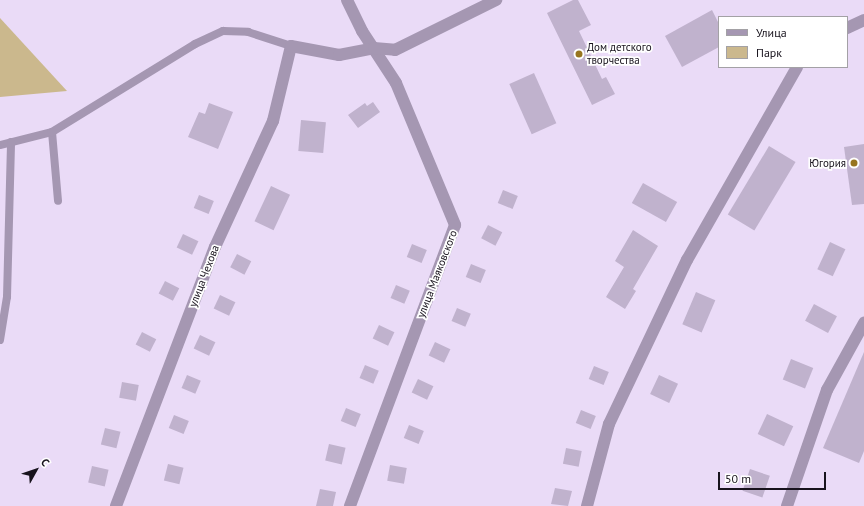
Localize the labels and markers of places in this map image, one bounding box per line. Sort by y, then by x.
place label: Дом детского творчества [587,41,652,67]
marker: Дом детского творчества [574,49,584,59]
place label: Югория [809,156,846,170]
marker: Югория [849,158,859,168]

